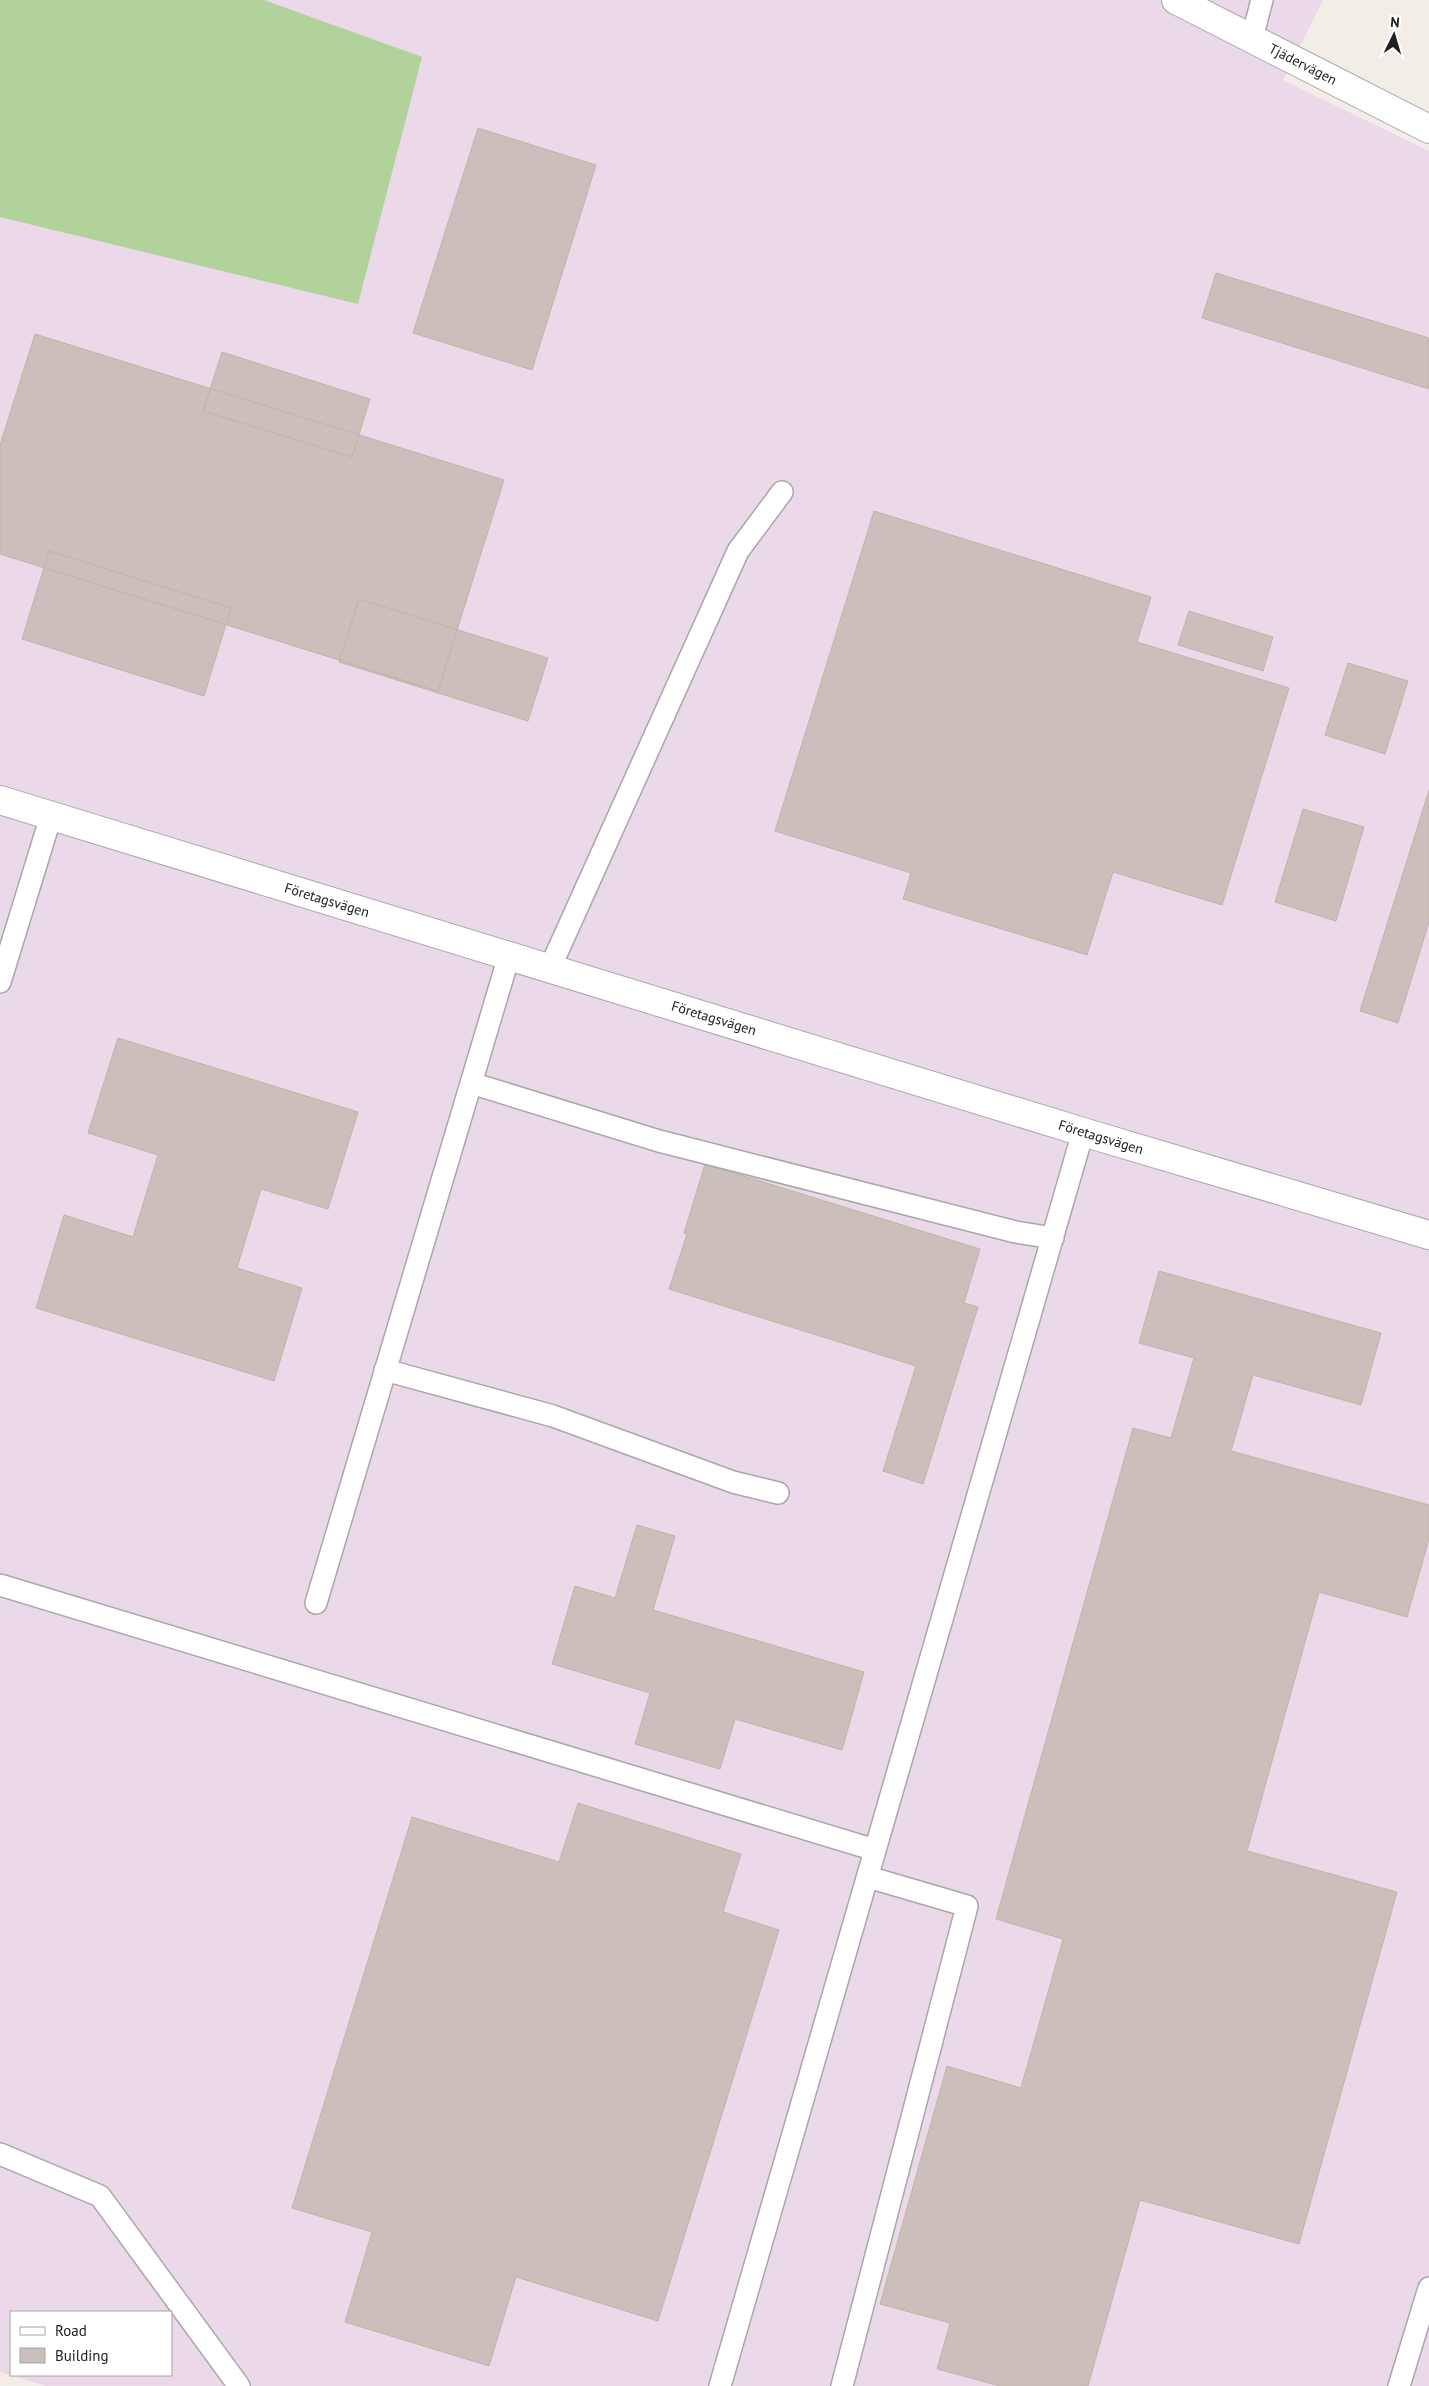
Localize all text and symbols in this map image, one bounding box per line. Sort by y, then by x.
north arrow [1369,10,1419,60]
text: N [1390,13,1401,31]
street label: Tjädervägen [1266,39,1340,89]
street label: Företagsvägen [282,879,372,921]
street label: Företagsvägen [669,997,759,1039]
street label: Företagsvägen [1056,1116,1146,1158]
legend [10,2311,172,2376]
text: Road [55,2321,87,2340]
text: Building [55,2346,109,2365]

